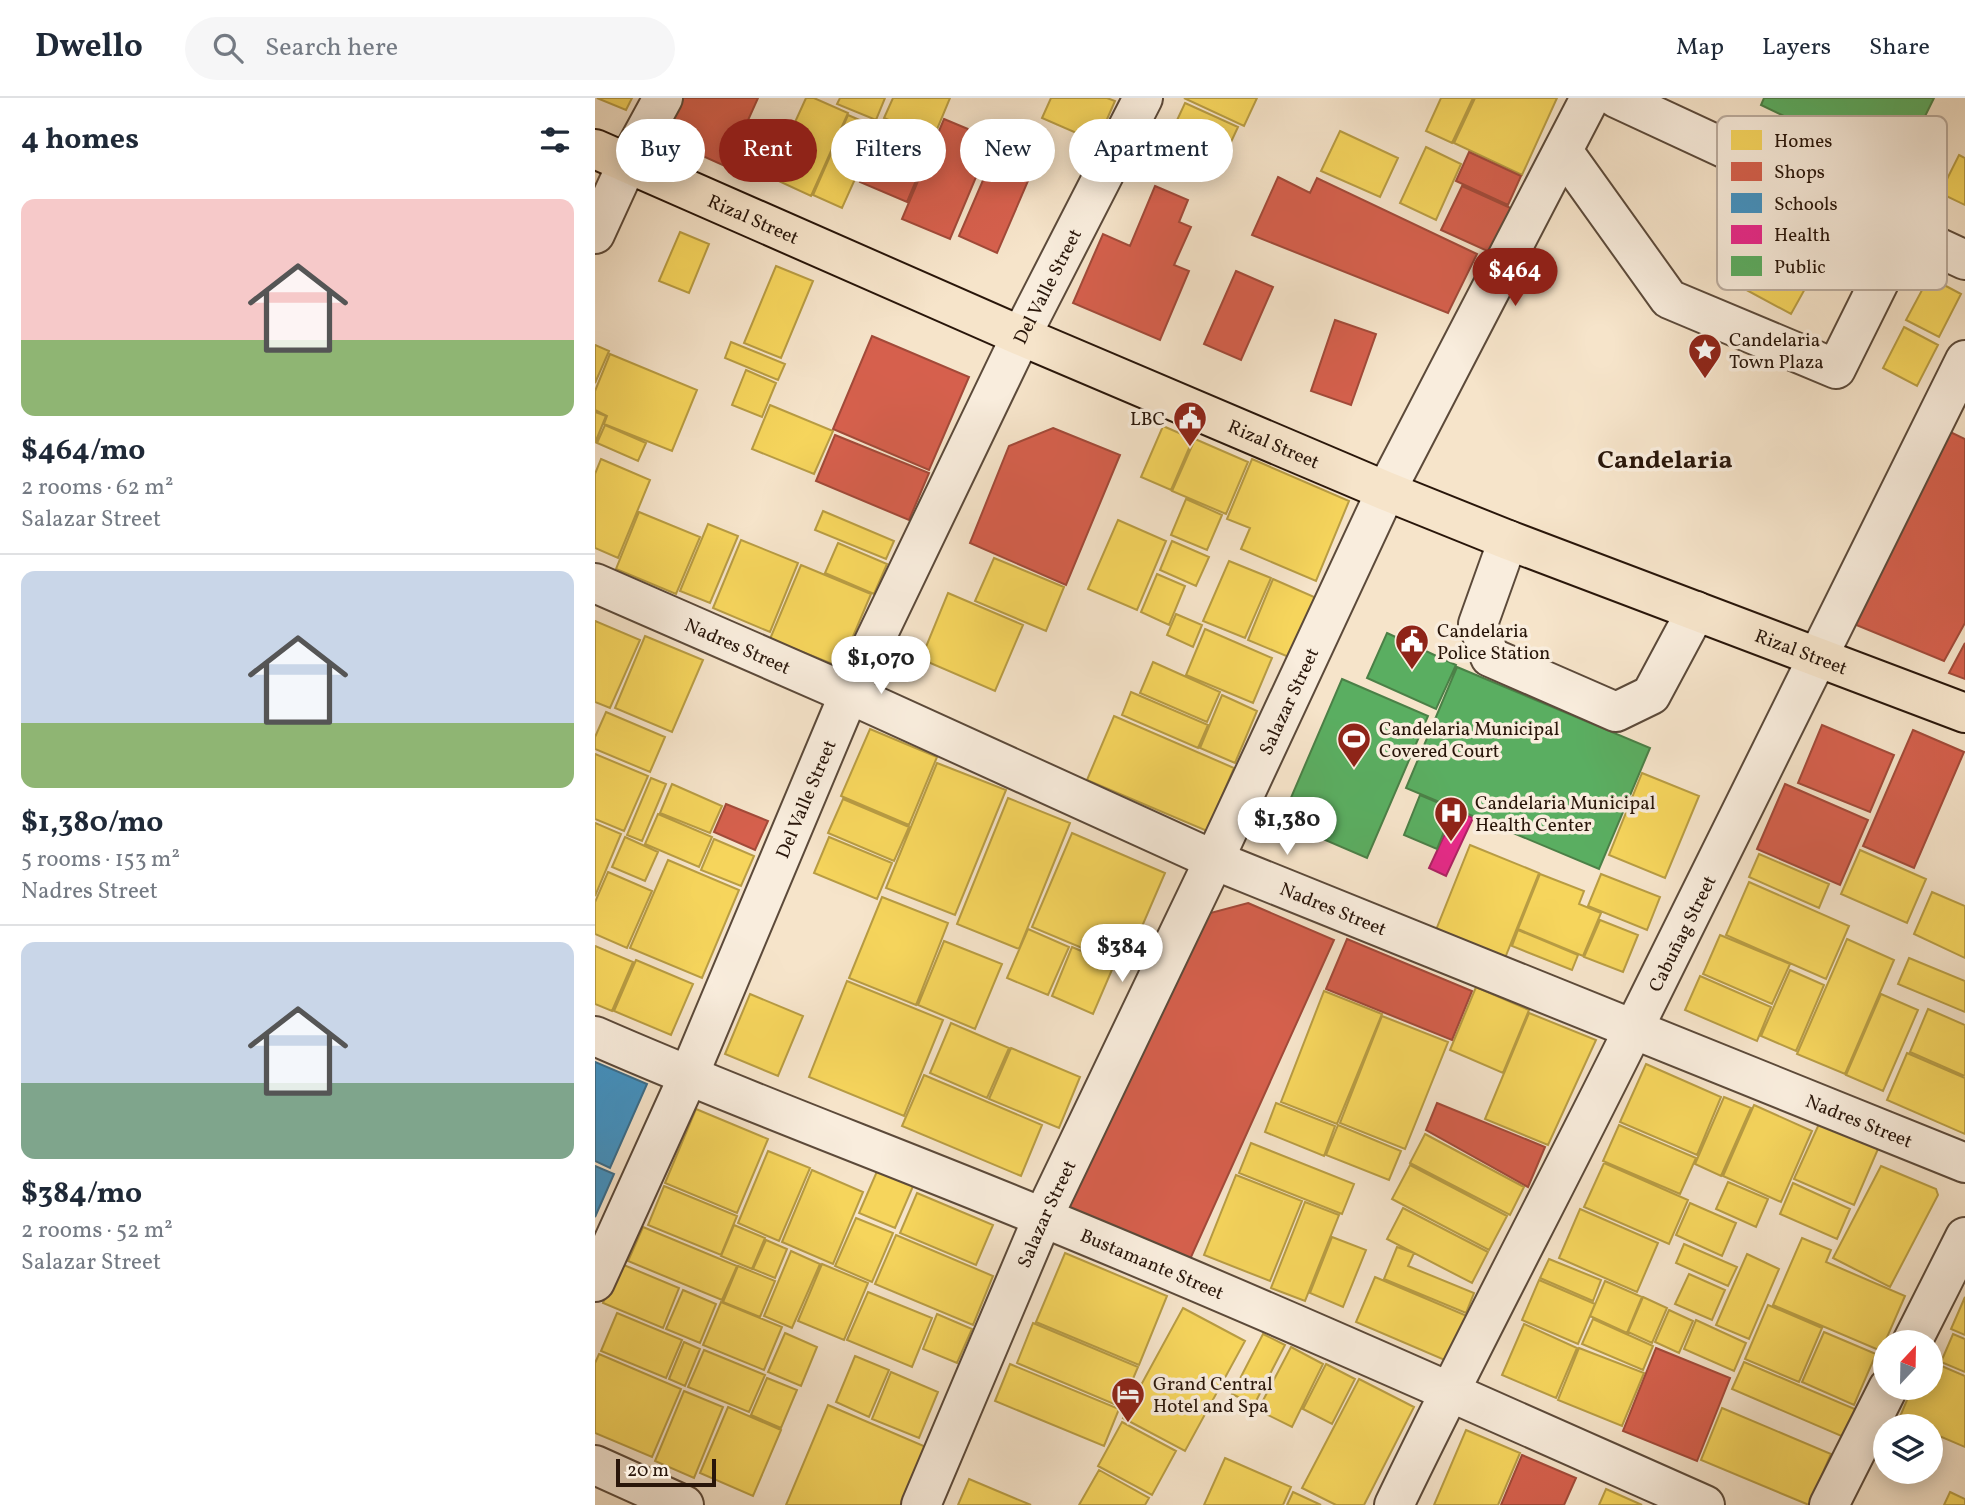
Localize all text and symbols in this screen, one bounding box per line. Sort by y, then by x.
search box [185,17,675,80]
text: Dwello [35,25,143,71]
icon: search [209,29,247,67]
text: Search here [265,30,398,66]
text: Map [1676,31,1724,65]
text: Layers [1762,31,1831,65]
text: Share [1869,31,1930,65]
legend [1717,116,1947,290]
text: 4 homes [21,119,139,161]
chip: Buy [616,119,705,182]
chip: Rent [719,119,817,182]
chip: Filters [831,119,946,182]
chip: New [960,119,1055,182]
chip: Apartment [1069,119,1233,182]
icon: filters [536,121,574,159]
text: Homes [1774,129,1832,155]
text: Shops [1774,160,1825,186]
street label: Rizal Street [703,189,803,252]
text: Schools [1774,192,1838,218]
text: Health [1774,223,1830,249]
street label: Del Valle Street [1008,224,1089,349]
icon: home [235,245,361,371]
pin: $464 [1474,248,1556,308]
text: $464 [1489,255,1541,287]
text: Public [1774,255,1826,281]
place label: Candelaria Town Plaza [1729,328,1824,376]
place icon: Candelaria Town Plaza [1686,331,1724,380]
public building icon: LBC [1171,399,1209,448]
place label: LBC [1130,407,1165,433]
street label: Rizal Street [1223,414,1323,476]
text: $464/mo [21,430,145,472]
district label: Candelaria [1597,443,1733,479]
text: 2 rooms · 62 m² [21,472,173,504]
text: Salazar Street [21,504,161,536]
street label: Nadres Street [680,613,794,682]
icon: home [235,617,361,743]
place label: Candelaria Police Station [1437,619,1550,667]
public building icon: Candelaria Police Station [1393,622,1431,671]
street label: Rizal Street [1751,624,1851,682]
pin: $1,070 [824,636,938,696]
text: $1,070 [847,643,915,675]
street label: Salazar Street [1254,644,1326,760]
place label: Candelaria Municipal Covered Court [1379,717,1560,765]
sports icon: Candelaria Municipal Covered Court [1335,720,1373,769]
street label: Del Valle Street [770,736,843,863]
place label: Candelaria Municipal Health Center [1475,791,1656,839]
hospital icon: Candelaria Municipal Health Center [1432,794,1470,843]
pin: $1,380 [1230,798,1344,857]
text: $1,380/mo [21,802,163,844]
text: $1,380 [1254,804,1320,836]
text: 5 rooms · 153 m² [21,844,180,876]
street label: Cabuñag Street [1643,871,1723,997]
text: Nadres Street [21,876,158,908]
street label: Nadres Street [1275,877,1390,943]
pin: $384 [1081,924,1163,984]
text: $384 [1097,931,1147,963]
icon: home [235,988,361,1114]
street label: Nadres Street [1801,1089,1916,1156]
street label: Salazar Street [1012,1156,1083,1272]
text: $384/mo [21,1173,142,1215]
text: 2 rooms · 52 m² [21,1215,173,1247]
street label: Bustamante Street [1076,1223,1228,1307]
text: Salazar Street [21,1247,161,1279]
north arrow [1873,1330,1943,1400]
map controls [1873,1330,1943,1484]
place label: Grand Central Hotel and Spa [1153,1372,1273,1420]
hotel icon: Grand Central Hotel and Spa [1109,1375,1147,1424]
button: layers [1873,1414,1943,1484]
scale bar [616,1456,716,1488]
text: 20 m [627,1458,669,1484]

